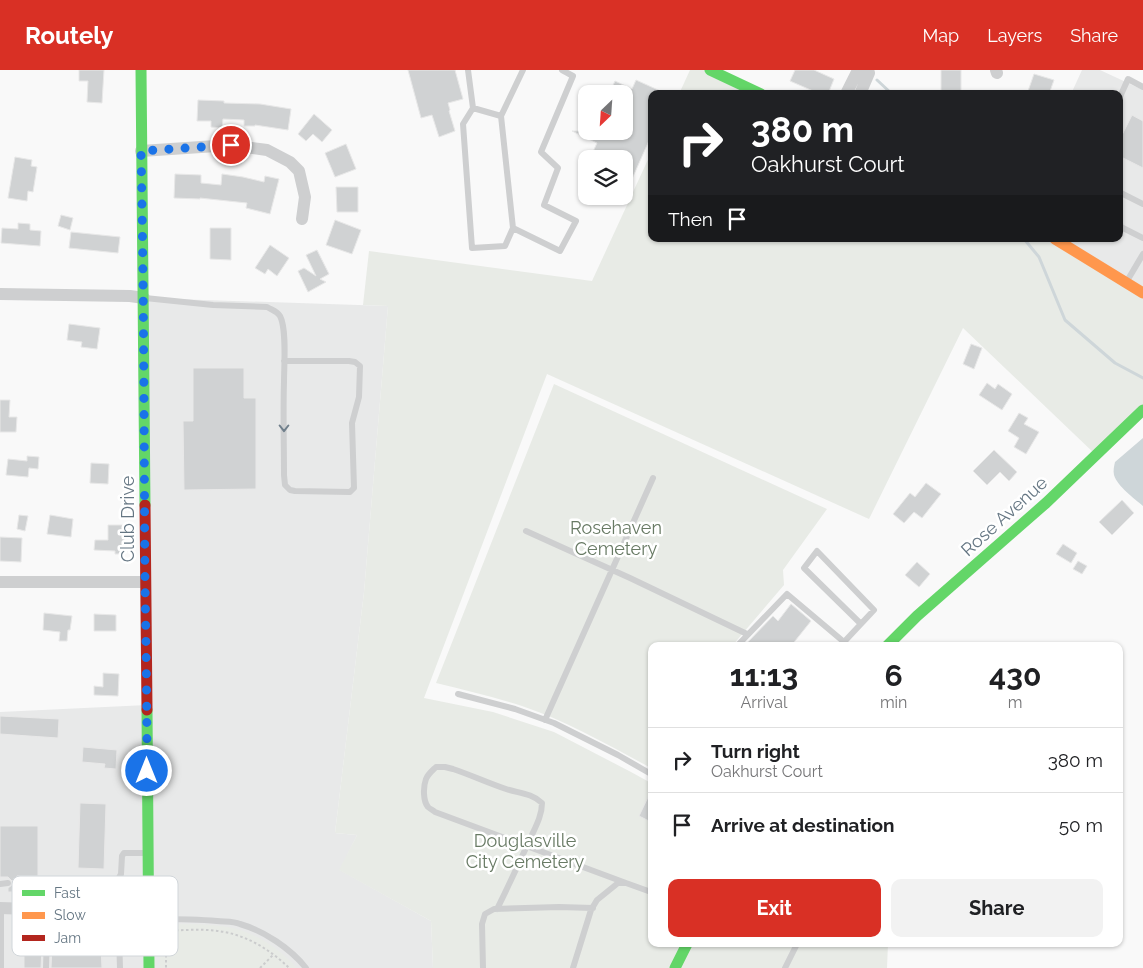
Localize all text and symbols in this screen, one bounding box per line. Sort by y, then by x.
text: Routely [25,21,114,50]
text: Map [923,25,959,46]
text: Layers [987,25,1042,46]
text: Share [1070,25,1118,46]
north arrow [578,85,632,140]
map controls [578,85,633,205]
text: 380 m [751,109,854,150]
icon: right [668,110,733,175]
pin [210,124,252,166]
icon: arrive [217,131,245,159]
button: layers [578,150,633,205]
text: Oakhurst Court [751,151,905,177]
icon: arrive [723,205,751,233]
text: Then [668,208,713,230]
one-way arrow [279,425,289,433]
street label: Rose Avenue [957,472,1052,560]
street label: Club Drive [117,475,138,562]
park label: Rosehaven Cemetery [570,517,662,559]
text: 11:13 [730,658,798,693]
text: 6 [885,658,903,693]
text: 430 [989,658,1041,693]
text: Arrival [740,693,787,712]
text: min [880,693,907,712]
text: m [1008,693,1023,712]
text: Turn right [711,740,800,762]
position arrow [120,744,172,796]
icon: right [668,746,696,774]
text: 380 m [1048,749,1103,771]
text: Oakhurst Court [711,762,823,781]
icon: arrive [668,811,696,839]
text: Arrive at destination [711,814,895,836]
text: 50 m [1059,814,1103,836]
park label: Douglasville City Cemetery [466,830,585,872]
legend [12,876,178,956]
button: Exit [668,879,881,937]
button: Share [891,879,1103,937]
text: Fast [54,885,81,901]
text: Slow [54,907,86,923]
text: Jam [54,930,81,946]

